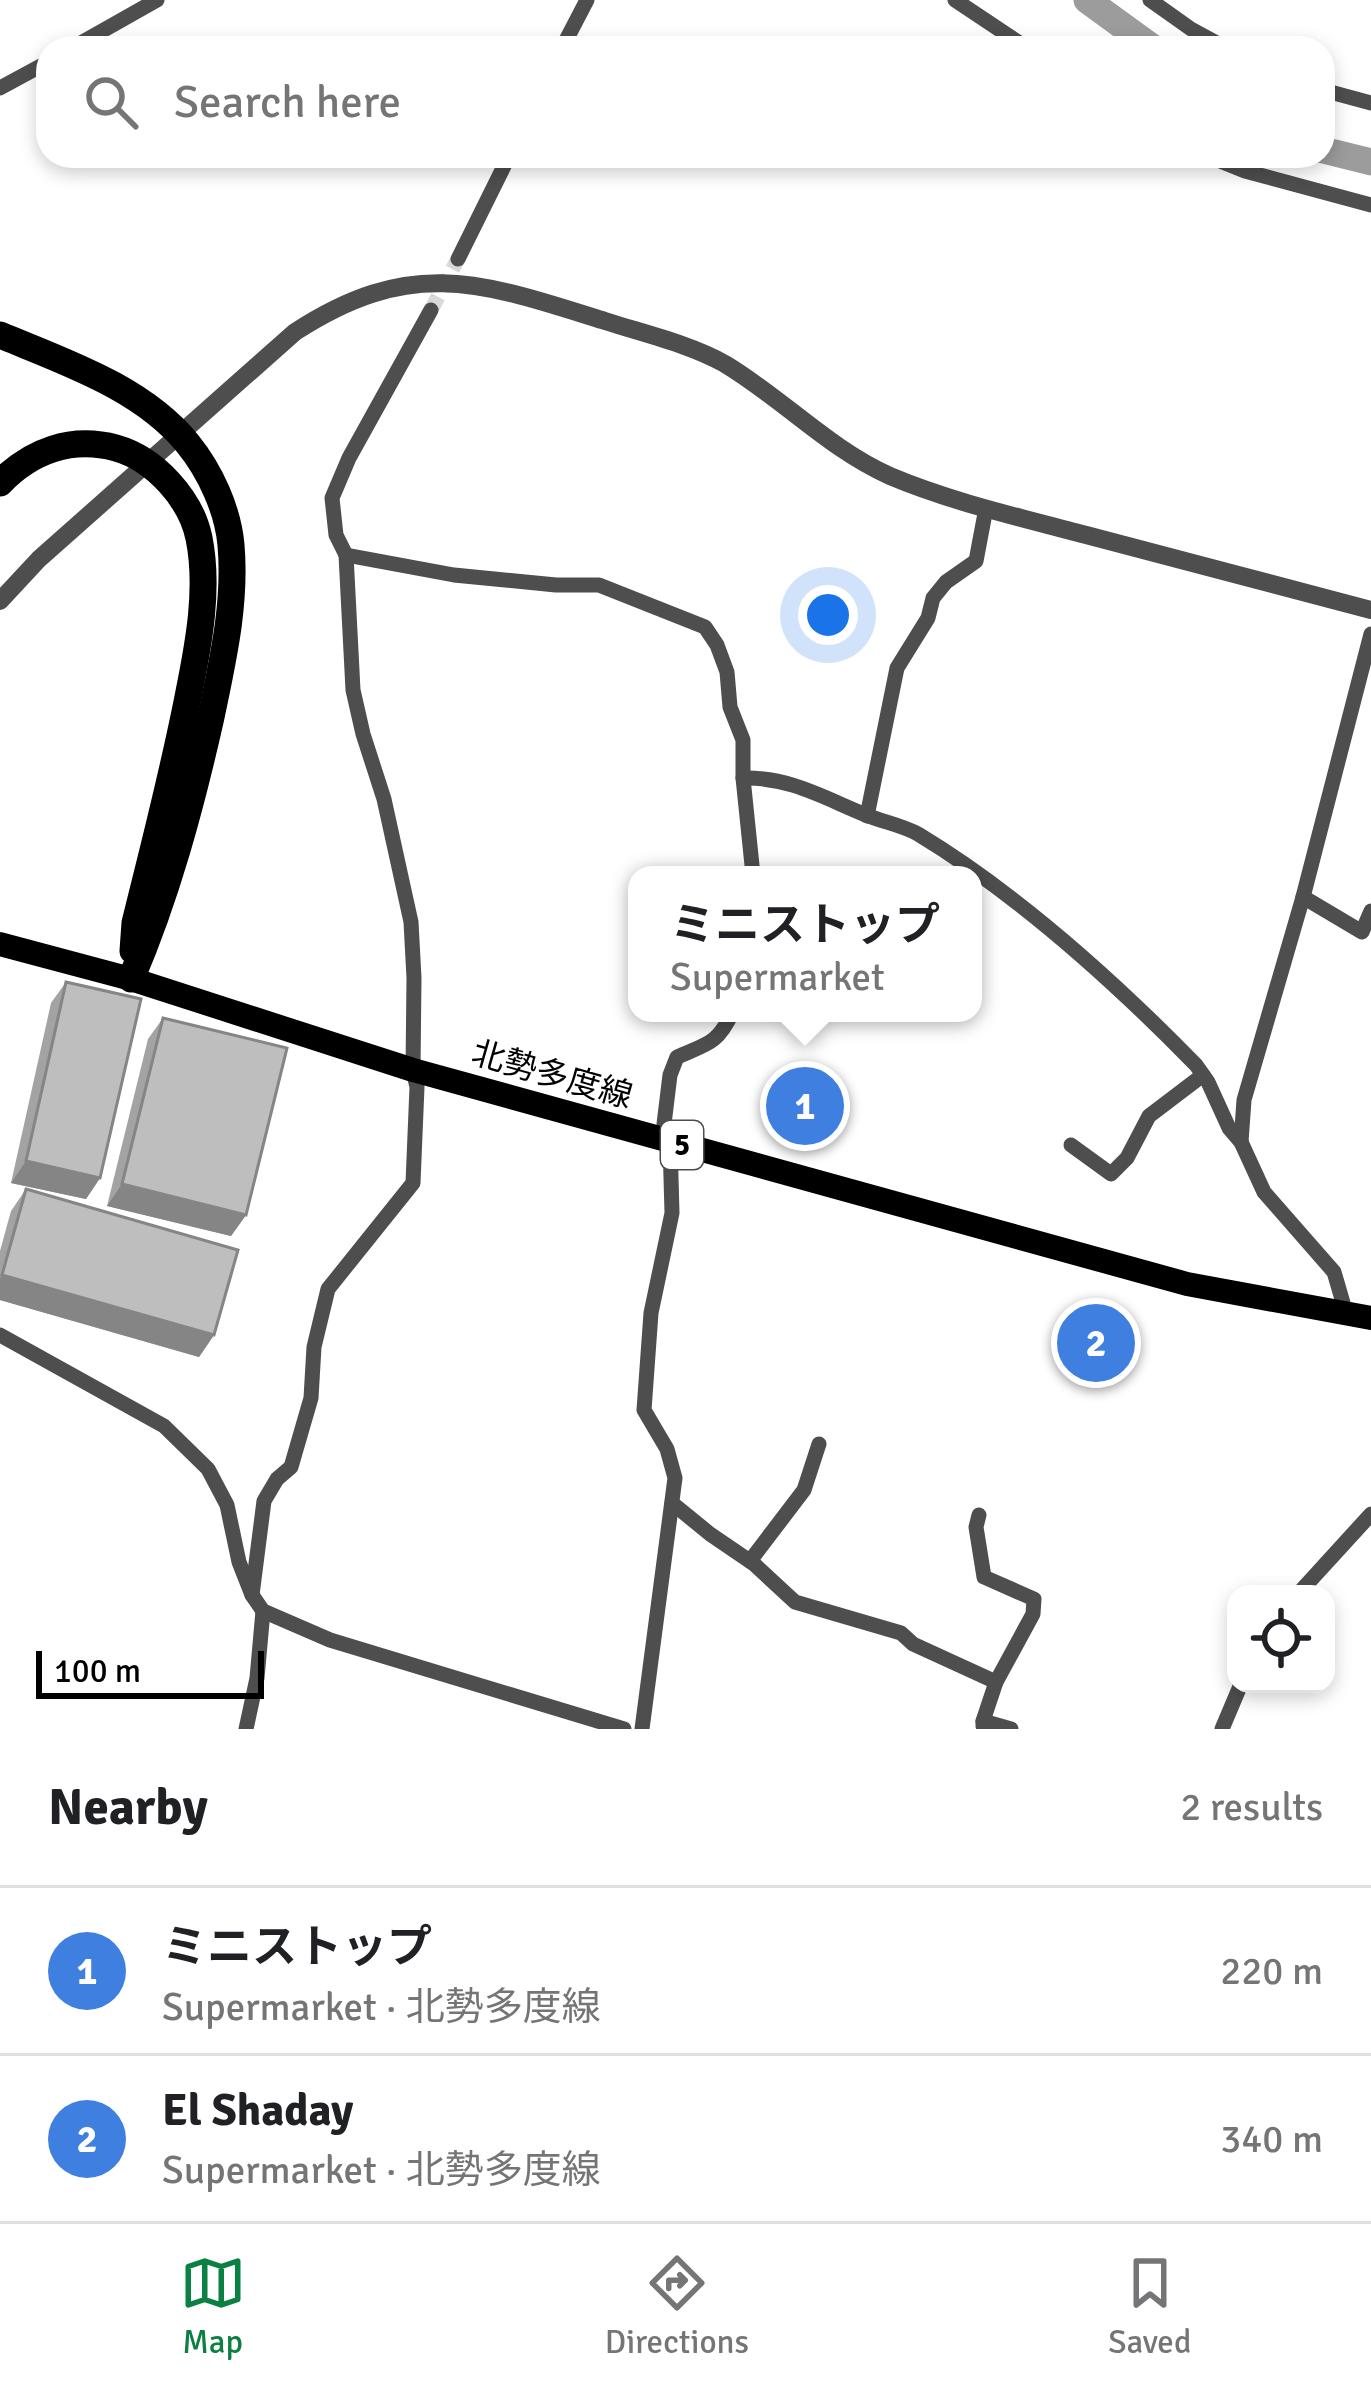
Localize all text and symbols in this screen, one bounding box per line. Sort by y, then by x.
search box [36,36,1335,168]
icon: search [78,69,144,135]
text: Search here [174,75,401,130]
your location [798,585,858,645]
popup [628,866,982,1022]
text: ミニストップ [670,898,940,953]
text: Supermarket [670,953,885,1001]
street label: 北勢多度線 [467,1033,637,1117]
pin: 1 [766,1061,844,1151]
road number: 5 [661,1121,703,1169]
pin: 2 [1057,1298,1135,1388]
map controls [1227,1585,1335,1693]
button: locate [1227,1585,1335,1693]
scale bar [36,1645,264,1698]
text: 100 m [54,1651,141,1692]
text: Nearby [48,1776,208,1839]
text: 2 results [1180,1783,1323,1831]
text: ミニストップ [162,1920,432,1975]
text: 1 [76,1947,98,1995]
text: 220 m [1220,1947,1323,1995]
text: Supermarket · 北勢多度線 [162,1983,601,2031]
text: El Shaday [162,2083,353,2138]
text: 2 [76,2115,98,2163]
text: 340 m [1220,2115,1323,2163]
text: Supermarket · 北勢多度線 [162,2146,601,2194]
tab: Map [180,2250,246,2363]
tab: Directions [605,2250,749,2363]
tab: Saved [1108,2250,1191,2363]

